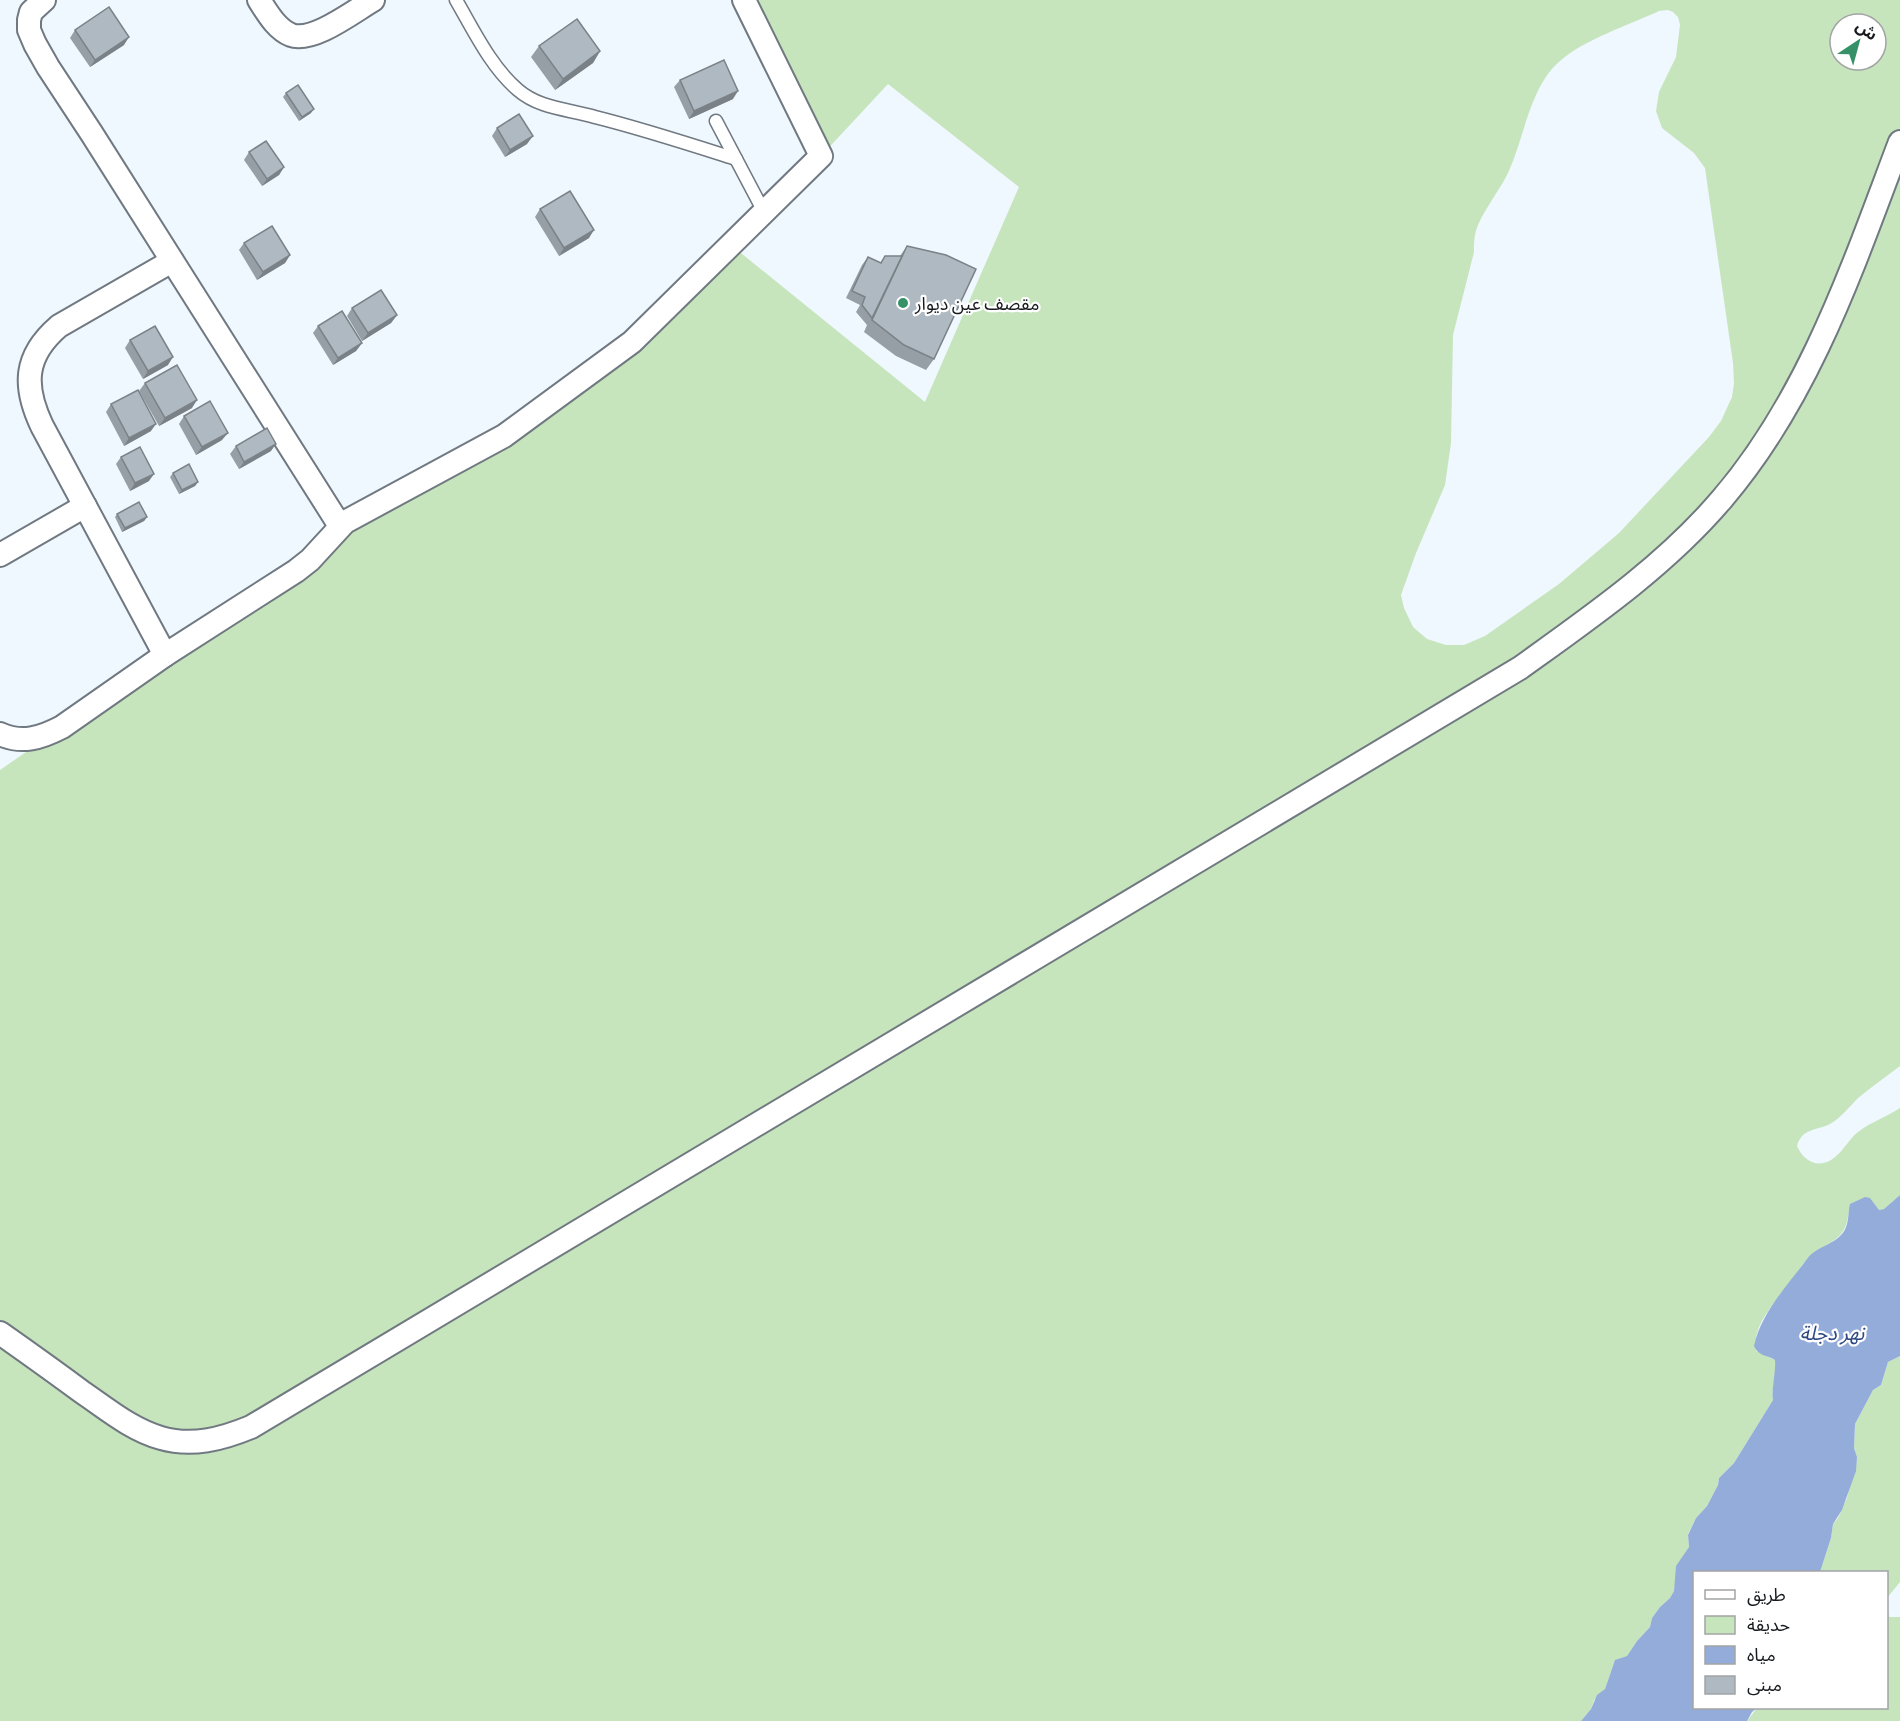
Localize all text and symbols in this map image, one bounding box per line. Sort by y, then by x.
north arrow [1828,12,1888,72]
text: ش [1852,15,1882,44]
place label: مقصف عين ديوار [914,292,1039,315]
marker: مقصف عين ديوار [896,296,910,310]
water label: نهر دجلة [1800,1320,1866,1345]
legend [1693,1571,1888,1709]
text: طريق [1747,1583,1786,1606]
text: حديقة [1747,1613,1790,1635]
text: مياه [1747,1643,1776,1665]
text: مبنى [1747,1673,1782,1696]

